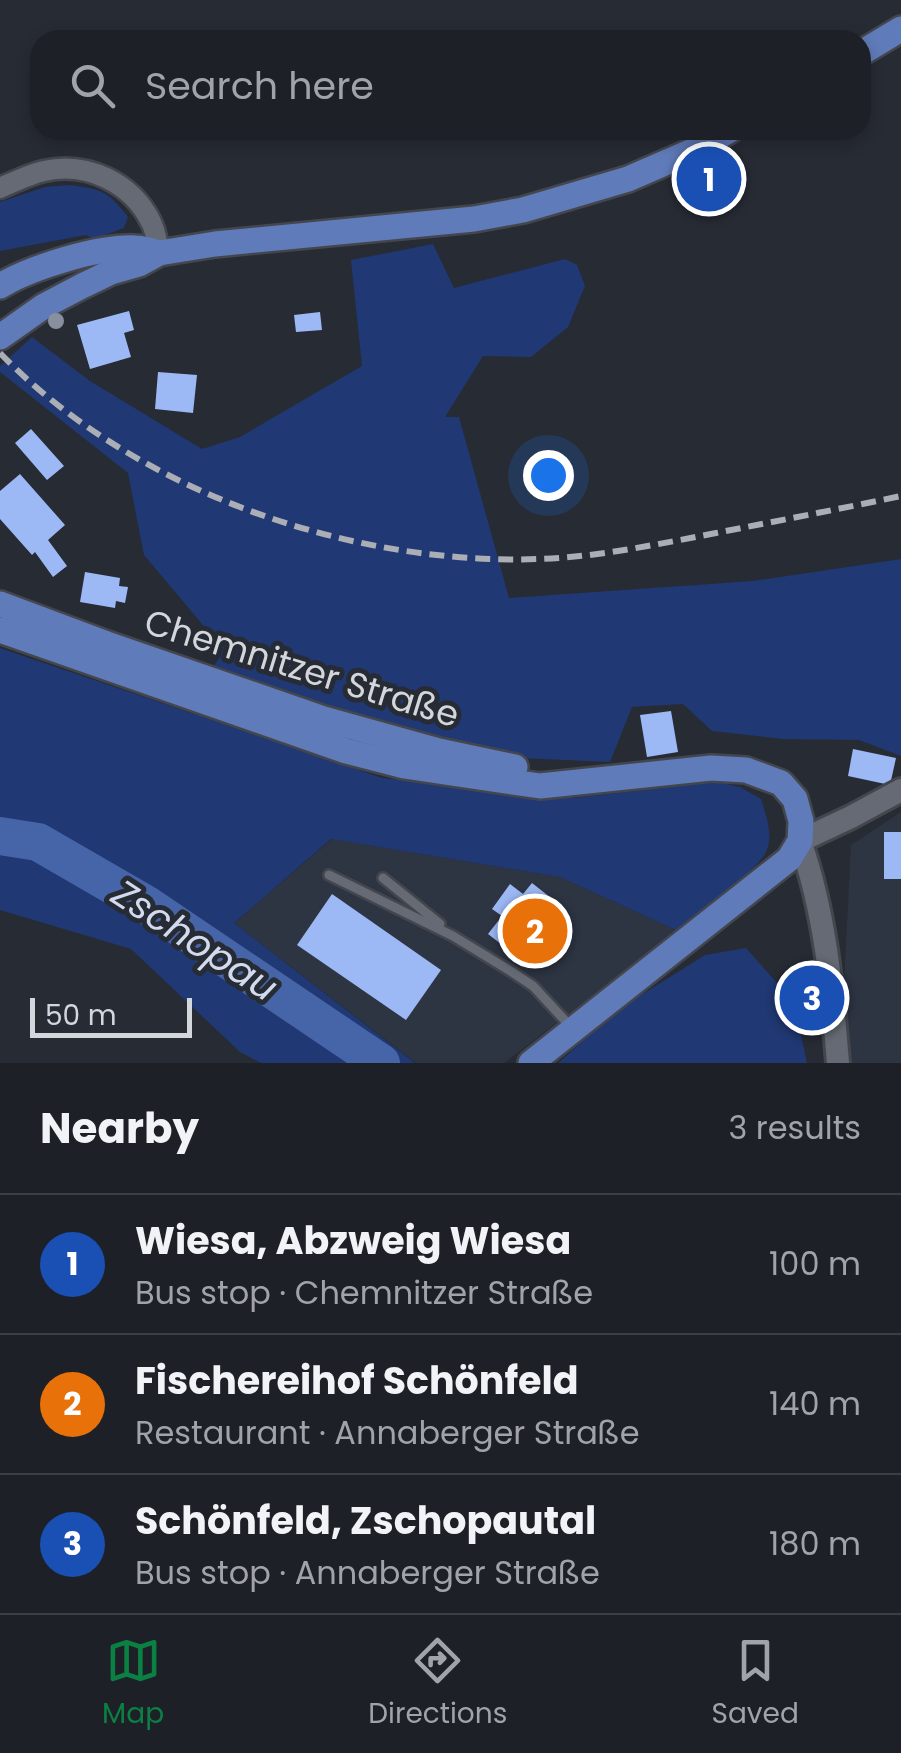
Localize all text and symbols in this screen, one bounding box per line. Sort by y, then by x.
search box [30,30,871,140]
icon: search [65,58,120,113]
text: Search here [145,59,374,112]
pin: 1 [676,142,742,216]
your location [523,450,574,501]
street label: Chemnitzer Straße [139,597,465,739]
water label: Zschopau [101,866,288,1013]
pin: 2 [502,894,568,968]
pin: 3 [780,960,844,1036]
scale bar [30,993,192,1038]
text: 50 m [45,996,116,1035]
text: Nearby [40,1099,199,1158]
text: 3 results [728,1105,861,1150]
text: Wiesa, Abzweig Wiesa [135,1214,571,1267]
text: 1 [66,1241,79,1286]
text: 100 m [769,1241,861,1286]
text: Bus stop · Chemnitzer Straße [135,1270,593,1315]
text: Fischereihof Schönfeld [135,1354,579,1407]
text: 2 [63,1381,82,1426]
text: 140 m [769,1381,861,1426]
text: Restaurant · Annaberger Straße [135,1410,639,1455]
text: Schönfeld, Zschopautal [135,1494,596,1547]
text: 3 [63,1521,82,1566]
text: 180 m [769,1521,861,1566]
text: Bus stop · Annaberger Straße [135,1550,600,1595]
tab: Map [102,1633,164,1735]
tab: Directions [368,1633,507,1735]
tab: Saved [712,1633,799,1735]

